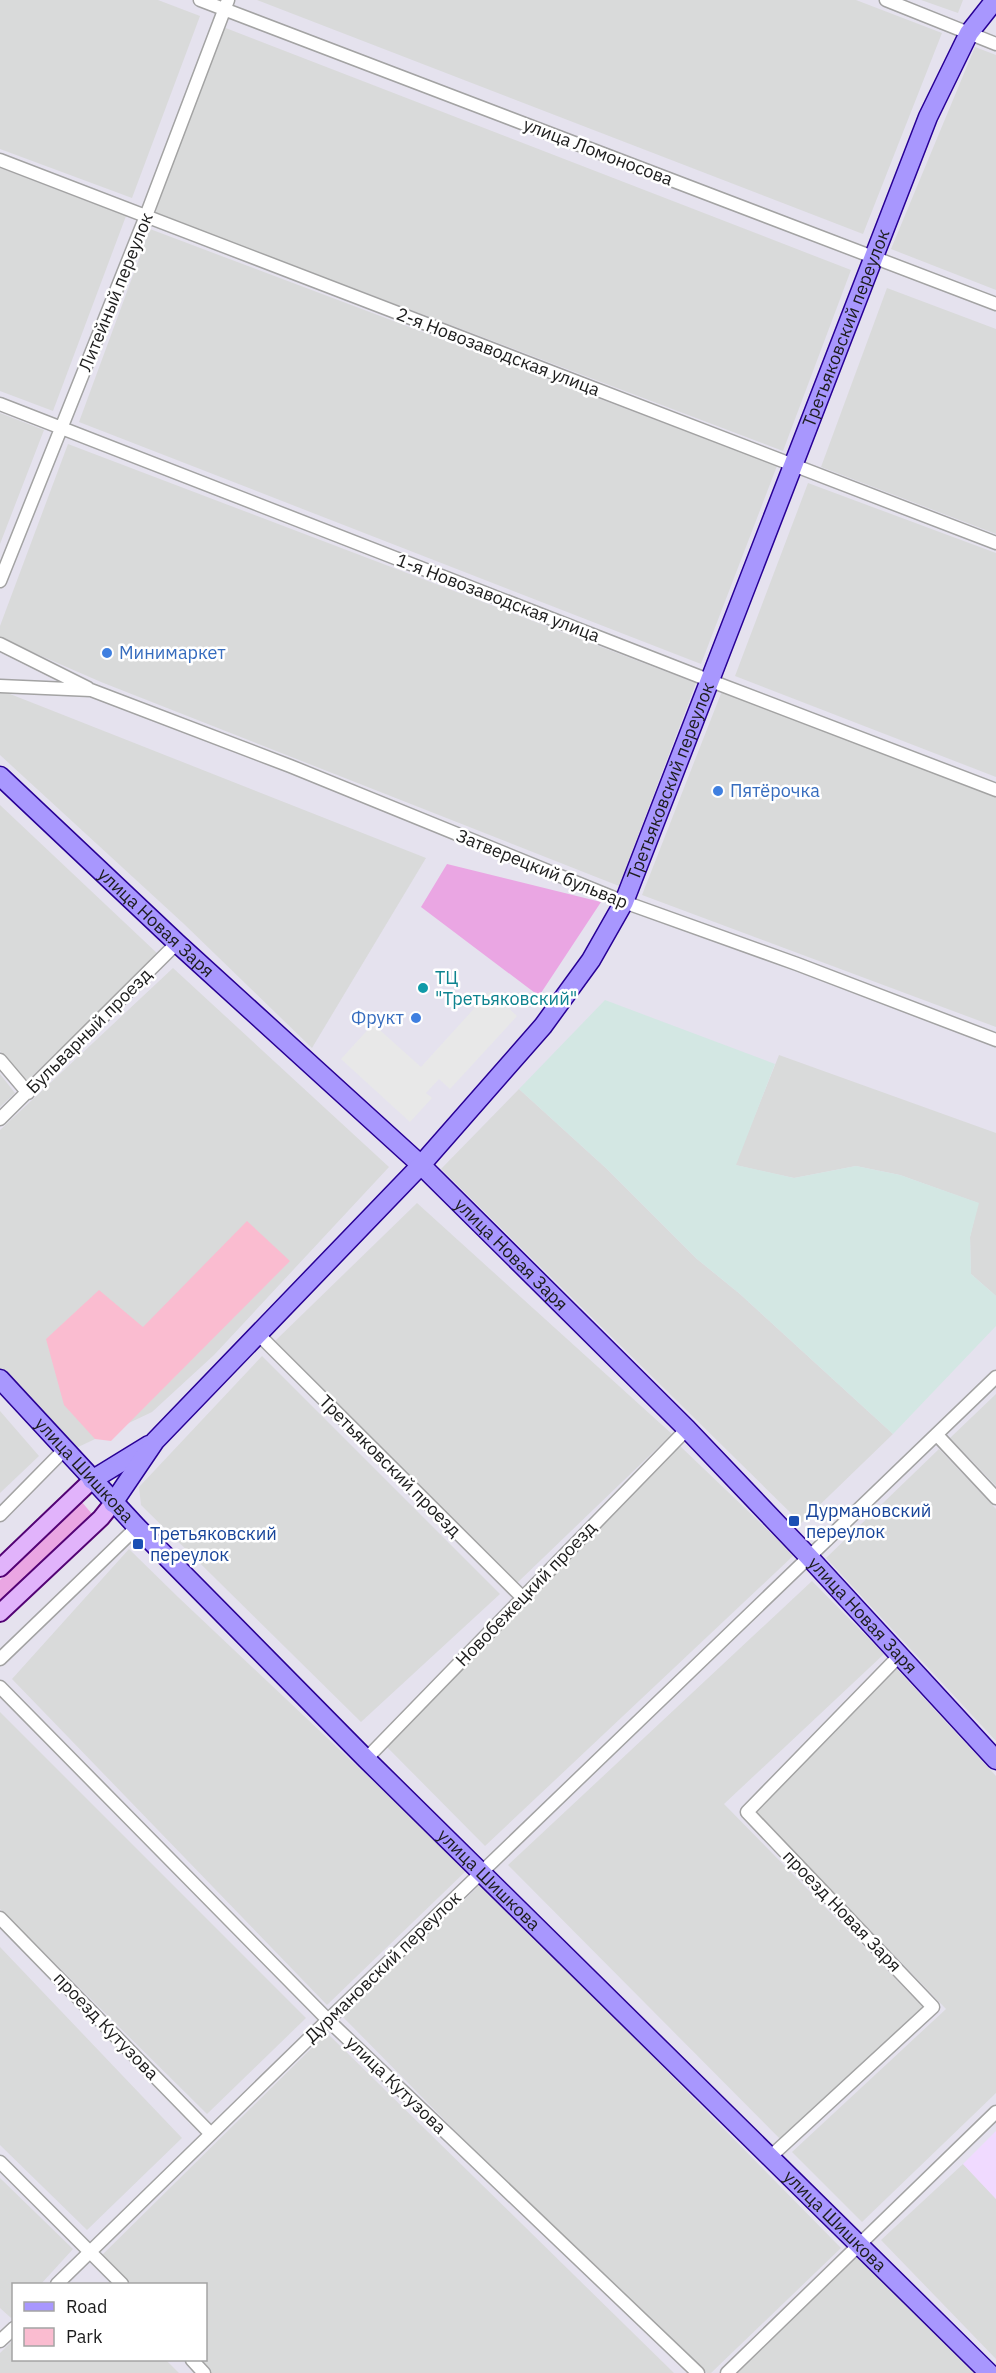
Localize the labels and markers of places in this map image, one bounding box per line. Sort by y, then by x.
place label: Минимаркет [119,641,226,664]
marker: Минимаркет [100,646,114,660]
place label: Пятёрочка [730,779,820,802]
marker: Пятёрочка [711,784,725,798]
place label: ТЦ "Третьяковский" [435,966,577,1010]
marker: ТЦ "Третьяковский" [416,981,430,995]
place label: Фрукт [351,1006,405,1029]
marker: Фрукт [409,1011,423,1025]
place label: Дурмановский переулок [806,1499,931,1543]
marker: Дурмановский переулок [787,1514,801,1528]
place label: Третьяковский переулок [150,1522,277,1566]
marker: Третьяковский переулок [131,1537,145,1551]

